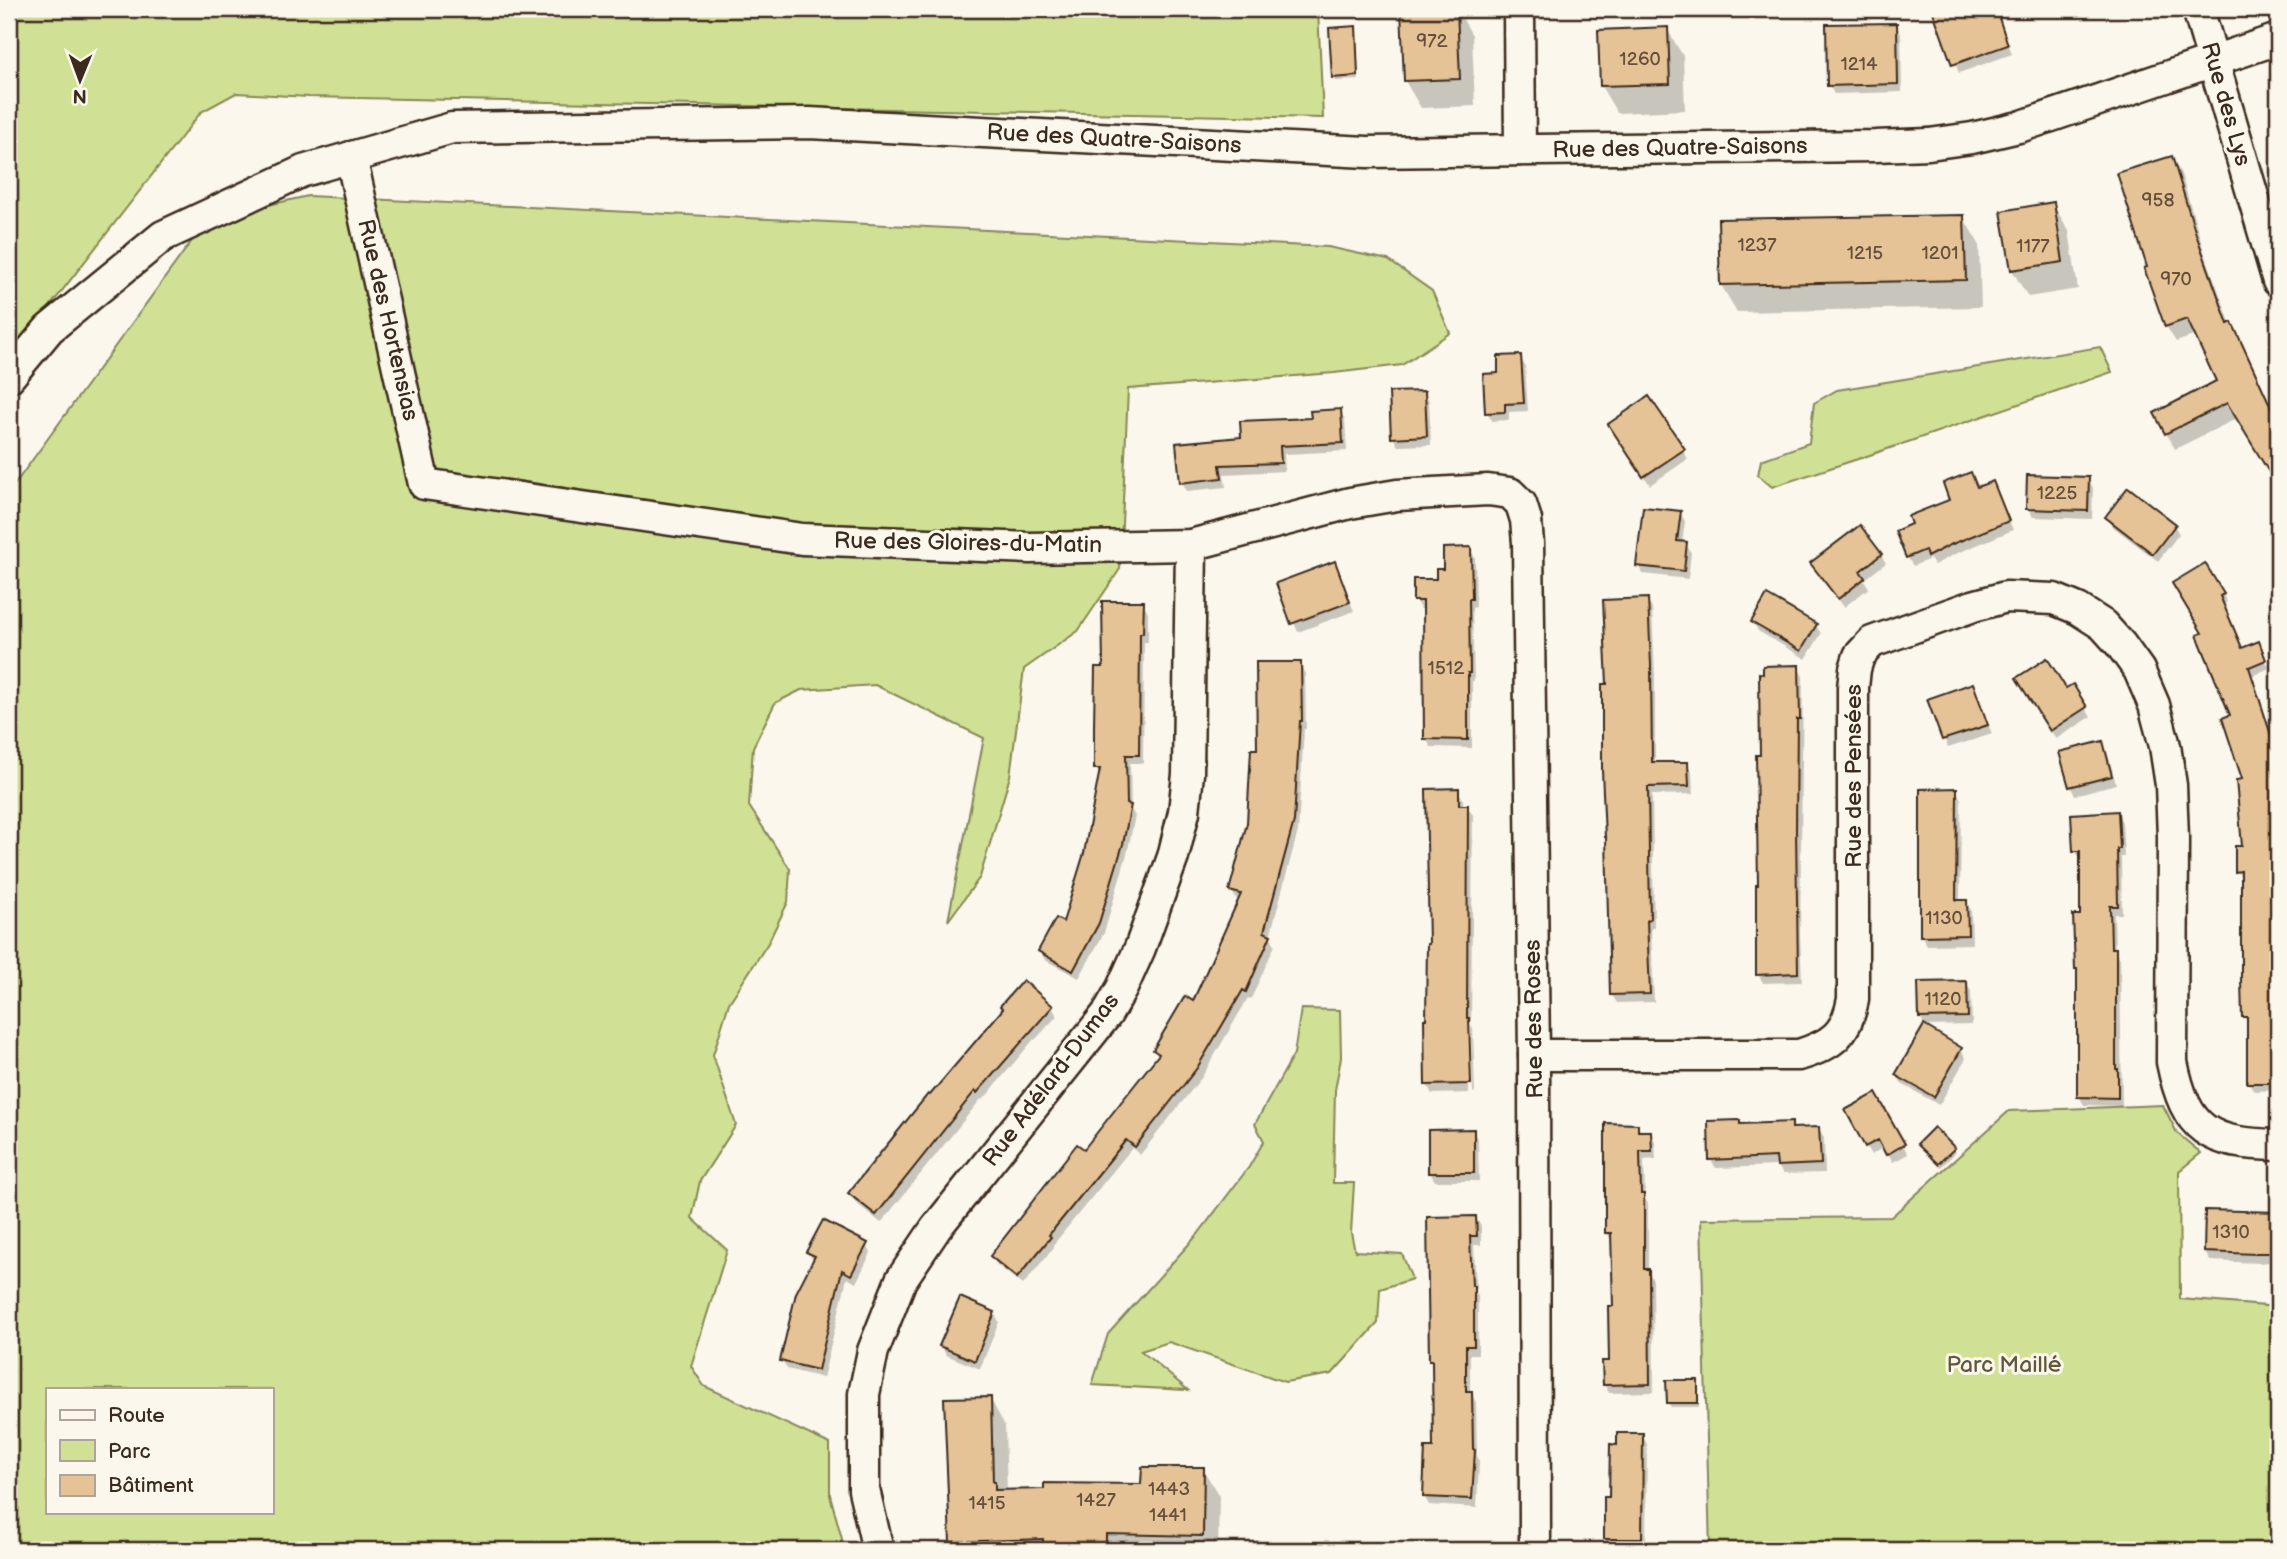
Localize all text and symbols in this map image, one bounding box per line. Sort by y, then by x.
house number: 972 [1416,30,1449,53]
street label: Rue des Lys [2195,39,2257,169]
north arrow [46,46,116,116]
house number: 1260 [1619,48,1661,71]
house number: 1214 [1840,53,1878,76]
text: N [72,84,87,107]
street label: Rue des Quatre-Saisons [986,118,1242,160]
street label: Rue des Quatre-Saisons [1552,132,1808,164]
house number: 958 [2142,189,2174,212]
street label: Rue des Hortensias [351,216,425,424]
house number: 1237 [1737,234,1777,257]
house number: 1177 [2016,235,2050,258]
house number: 1215 [1847,242,1883,265]
house number: 1201 [1921,242,1959,265]
house number: 970 [2160,268,2192,291]
house number: 1225 [2037,482,2077,505]
street label: Rue des Gloires-du-Matin [834,527,1102,559]
house number: 1512 [1428,657,1465,680]
street label: Rue des Pensées [1840,684,1868,868]
house number: 1130 [1925,907,1963,930]
street label: Rue des Roses [1519,939,1549,1099]
street label: Rue Adélard-Dumas [977,988,1125,1172]
house number: 1120 [1924,988,1962,1011]
house number: 1310 [2212,1221,2250,1244]
park label: Parc Maillé [1946,1351,2062,1379]
legend [46,1388,273,1514]
text: Route [108,1403,165,1428]
text: Parc [108,1439,151,1464]
text: Bâtiment [108,1473,194,1498]
house number: 1443 [1148,1478,1190,1501]
house number: 1427 [1076,1489,1116,1512]
house number: 1415 [968,1492,1006,1515]
house number: 1441 [1149,1504,1187,1527]

